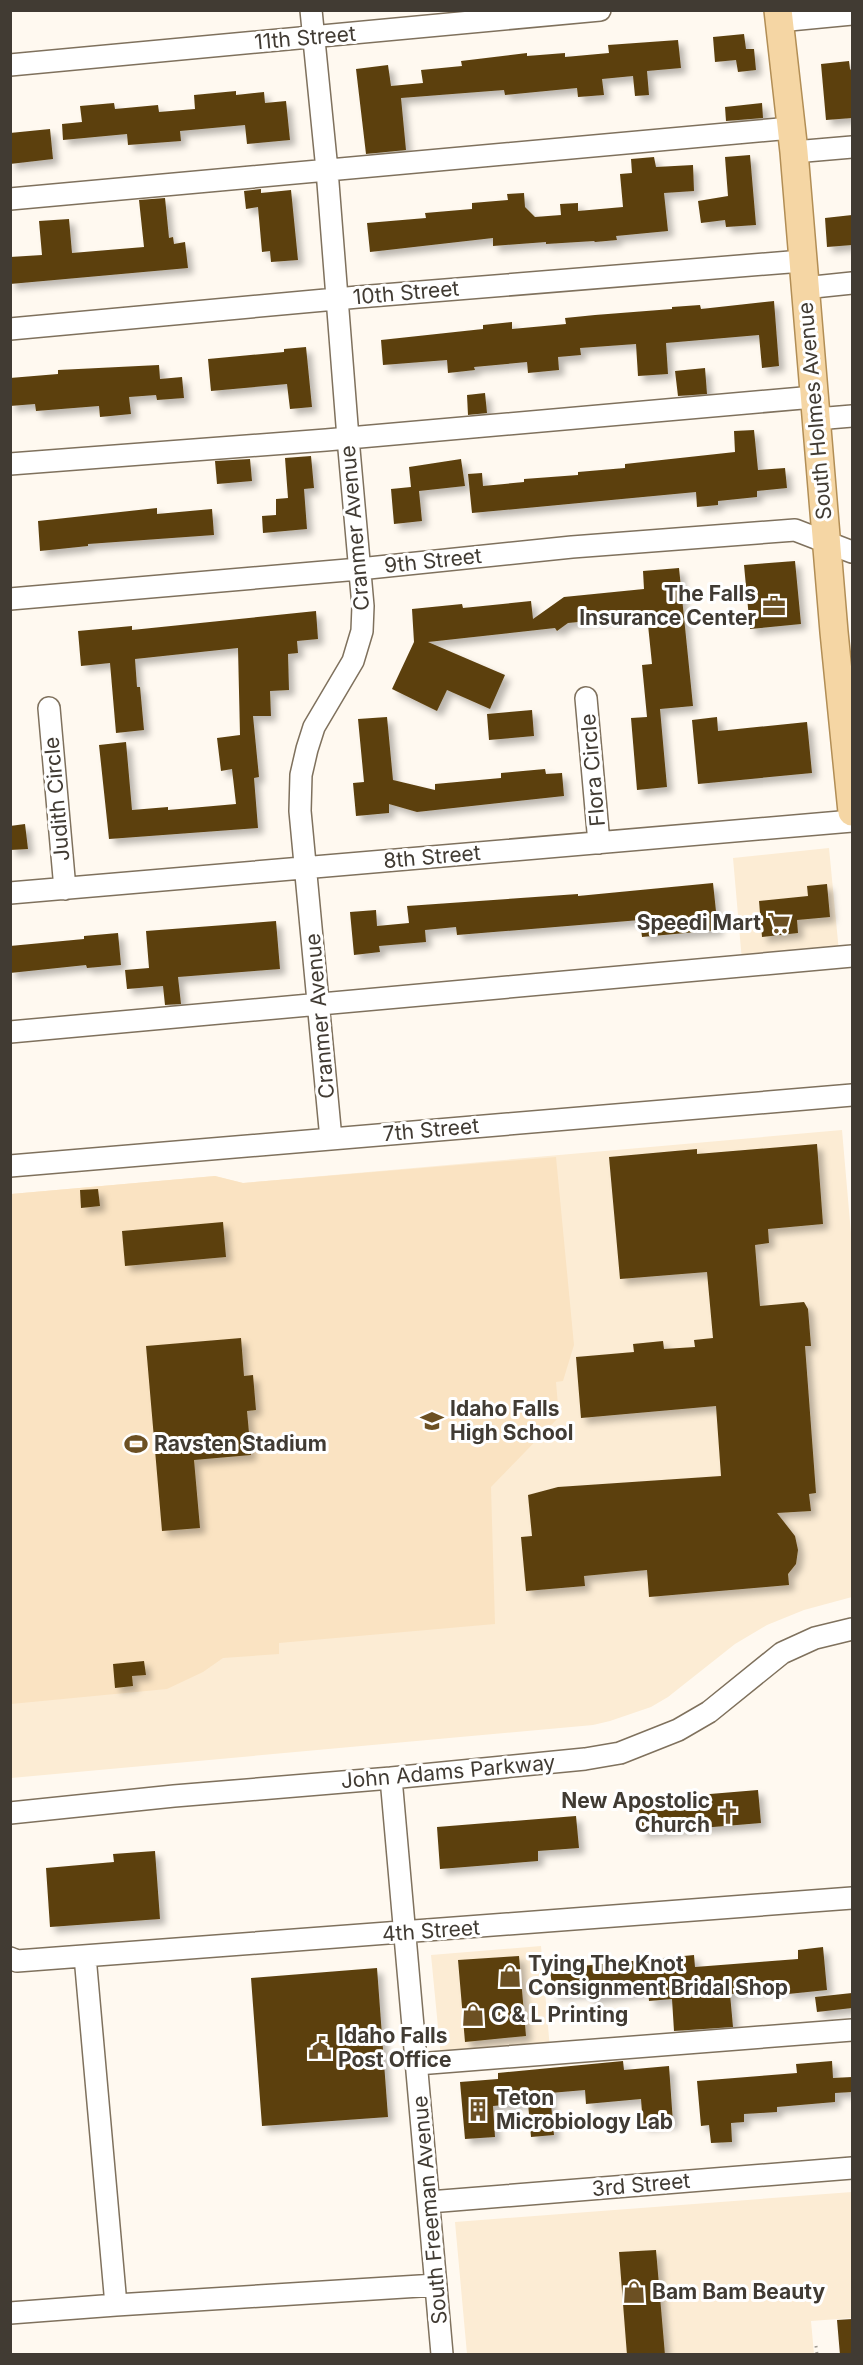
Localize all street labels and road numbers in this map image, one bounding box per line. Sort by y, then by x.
street label: 11th Street [253,21,357,54]
street label: 10th Street [352,275,460,310]
street label: South Holmes Avenue [793,301,836,521]
street label: Cranmer Avenue [335,444,374,612]
street label: 9th Street [383,543,483,578]
street label: Flora Circle [575,713,610,827]
street label: Judith Circle [39,736,74,862]
street label: 8th Street [382,840,482,873]
street label: Cranmer Avenue [300,932,339,1100]
street label: 7th Street [382,1113,480,1146]
street label: John Adams Parkway [340,1750,556,1793]
street label: 4th Street [381,1915,481,1946]
street label: South Freeman Avenue [407,2095,452,2326]
street label: 3rd Street [591,2168,691,2201]

